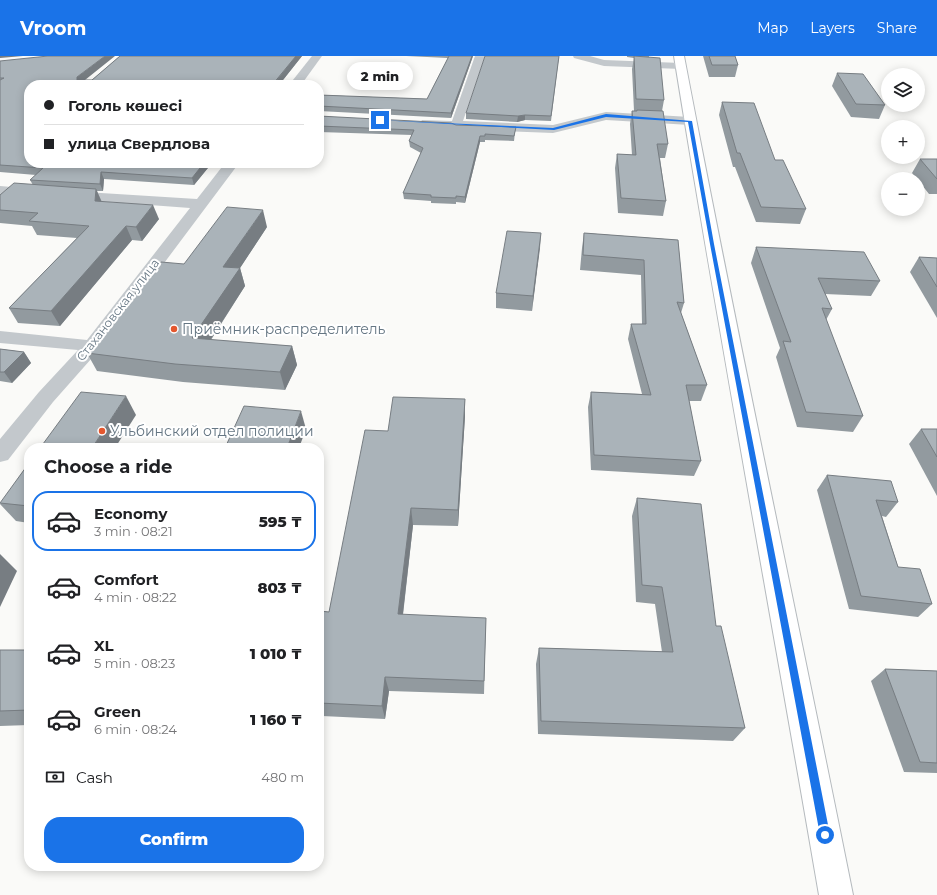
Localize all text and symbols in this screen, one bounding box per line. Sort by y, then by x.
text: Vroom [20,17,86,40]
text: Map [757,19,788,37]
text: Layers [810,19,855,37]
text: Share [877,19,917,37]
callout: 2 min [347,62,413,90]
text: 2 min [361,68,399,84]
map controls [881,68,925,216]
button: layers [881,68,925,112]
text: Гоголь көшесі [68,96,182,115]
route end [371,111,389,129]
button: + [881,120,925,164]
text: улица Свердлова [68,134,210,153]
button: − [881,172,925,216]
street label: Стахановская улица [73,256,162,364]
place label: Приёмник-распределитель [182,320,386,338]
marker: Приёмник-распределитель [169,324,179,334]
place label: Ульбинский отдел полиции [110,422,314,440]
marker: Ульбинский отдел полиции [97,426,107,436]
text: Choose a ride [44,456,172,478]
icon: car [46,503,82,539]
text: Economy [94,504,167,523]
text: 595 ₸ [259,512,302,531]
text: 3 min · 08:21 [94,523,173,539]
icon: car [46,569,82,605]
text: Comfort [94,570,159,589]
text: 803 ₸ [257,578,302,597]
text: 4 min · 08:22 [94,589,177,605]
icon: car [46,635,82,671]
text: XL [94,636,113,655]
text: 1 010 ₸ [250,644,302,663]
text: 5 min · 08:23 [94,655,175,671]
icon: car [46,701,82,737]
text: Green [94,702,141,721]
text: 1 160 ₸ [250,710,302,729]
text: 6 min · 08:24 [94,721,177,737]
icon: cash [44,766,66,788]
text: Cash [76,768,113,787]
text: 480 m [261,769,304,785]
button: Confirm [44,817,304,863]
route start [816,826,834,844]

